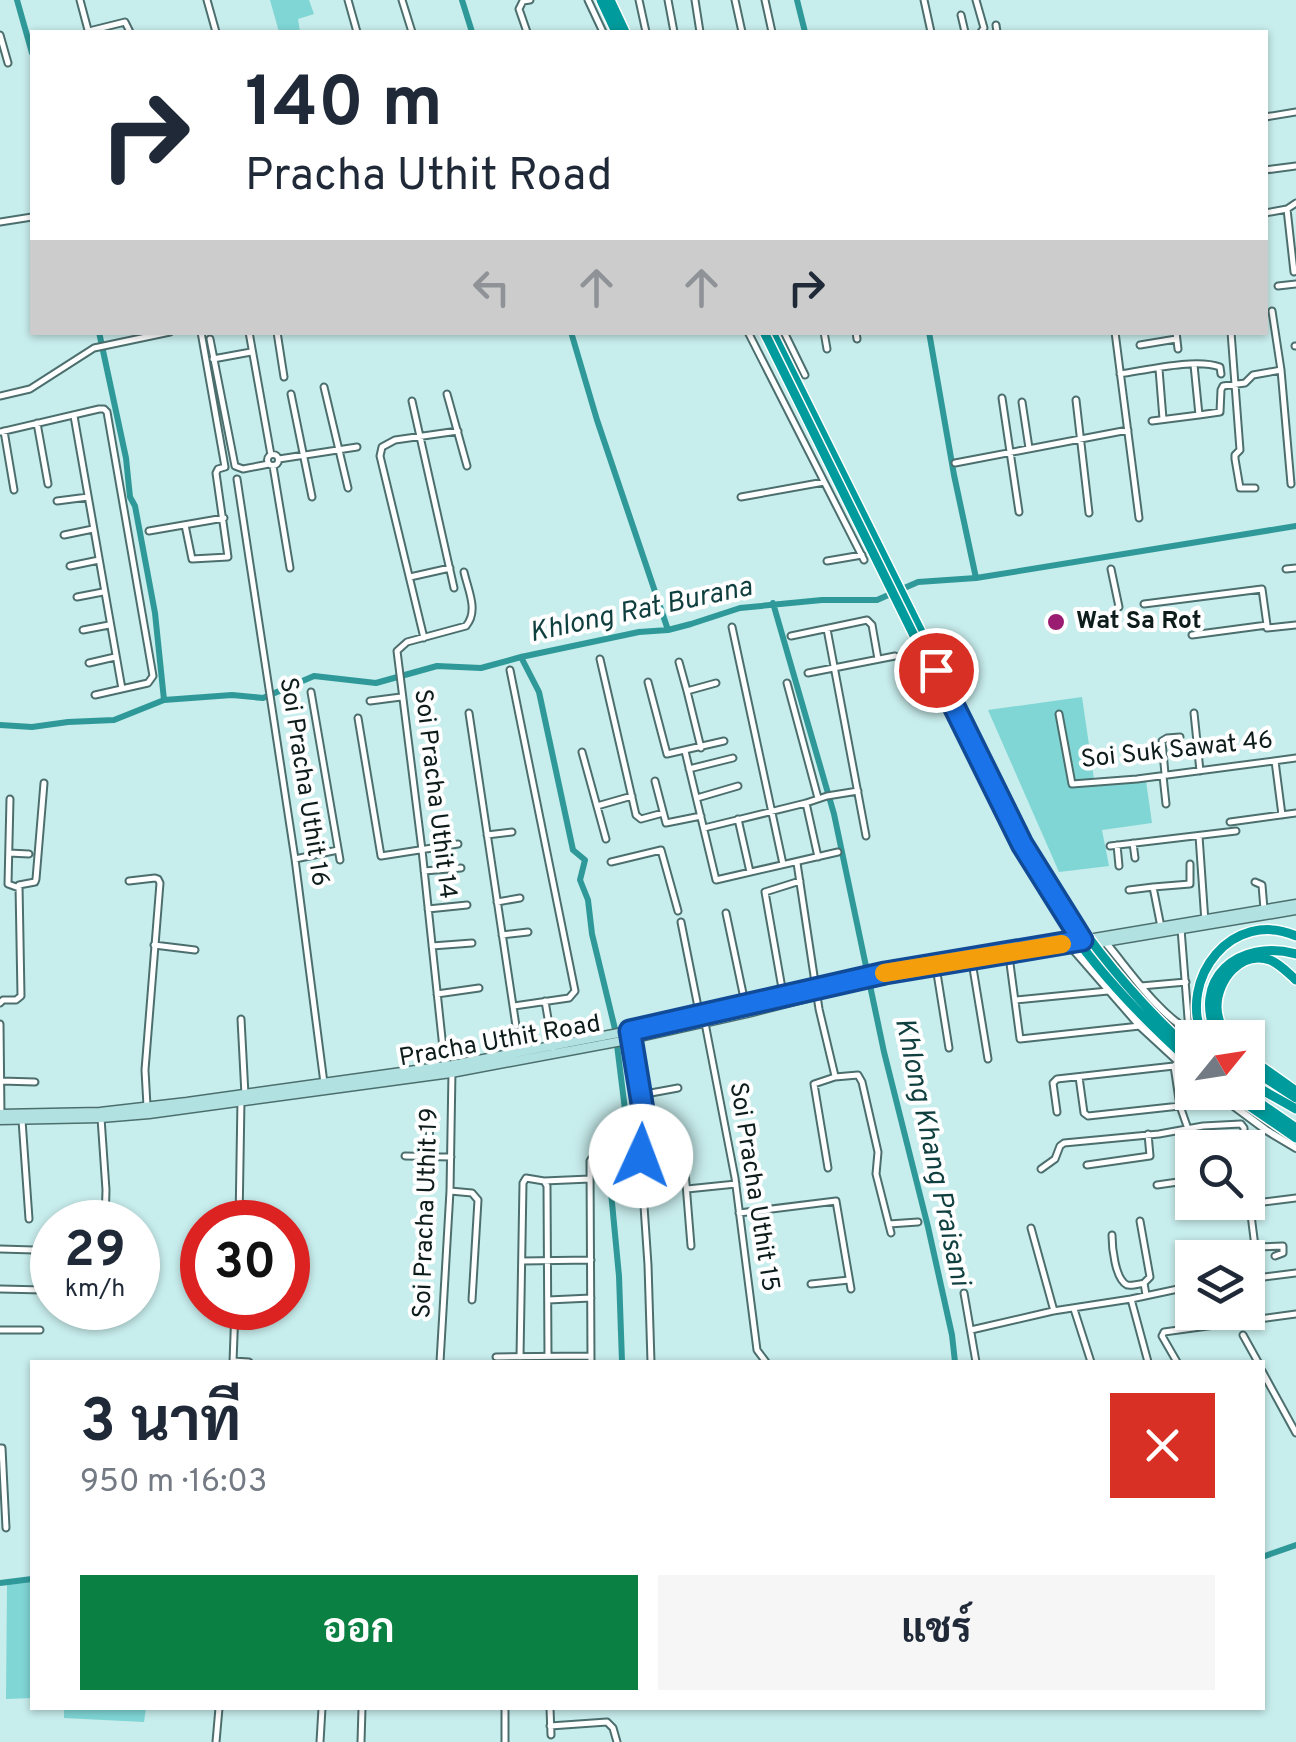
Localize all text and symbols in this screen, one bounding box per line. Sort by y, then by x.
text: 140 m [245,62,443,151]
icon: right [80,70,210,200]
text: Pracha Uthit Road [245,149,612,206]
icon: left [464,260,519,315]
icon: ahead [569,260,624,315]
icon: ahead [674,260,729,315]
icon: right [779,260,834,315]
water label: Khlong Rat Burana [526,570,756,652]
place label: Wat Sa Rot [1076,606,1201,638]
marker: Wat Sa Rot [1045,611,1067,633]
pin [894,628,979,713]
icon: arrive [909,643,964,698]
street label: Soi Pracha Uthit 16 [271,675,335,889]
street label: Soi Pracha Uthit 14 [405,687,463,901]
street label: Soi Suk Sawat 46 [1079,725,1275,777]
street label: Pracha Uthit Road [397,1009,603,1075]
water label: Khlong Khang Praisani [885,1015,977,1291]
north arrow [1175,1020,1265,1110]
map controls [1175,1020,1265,1330]
street label: Soi Pracha Uthit 15 [721,1080,785,1294]
position arrow [589,1104,693,1208]
street label: Soi Pracha Uthit 19 [407,1107,447,1319]
button: search [1175,1130,1265,1220]
speed limit sign: 30 [180,1200,310,1330]
text: 29 [64,1221,126,1284]
button: layers [1175,1240,1265,1330]
text: km/h [65,1274,125,1306]
text: 3 นาที [80,1387,241,1463]
button: close [1110,1393,1215,1498]
text: 950 m · 16:03 [80,1463,267,1503]
button: ออก [80,1575,638,1690]
button: แชร์ [658,1575,1215,1690]

